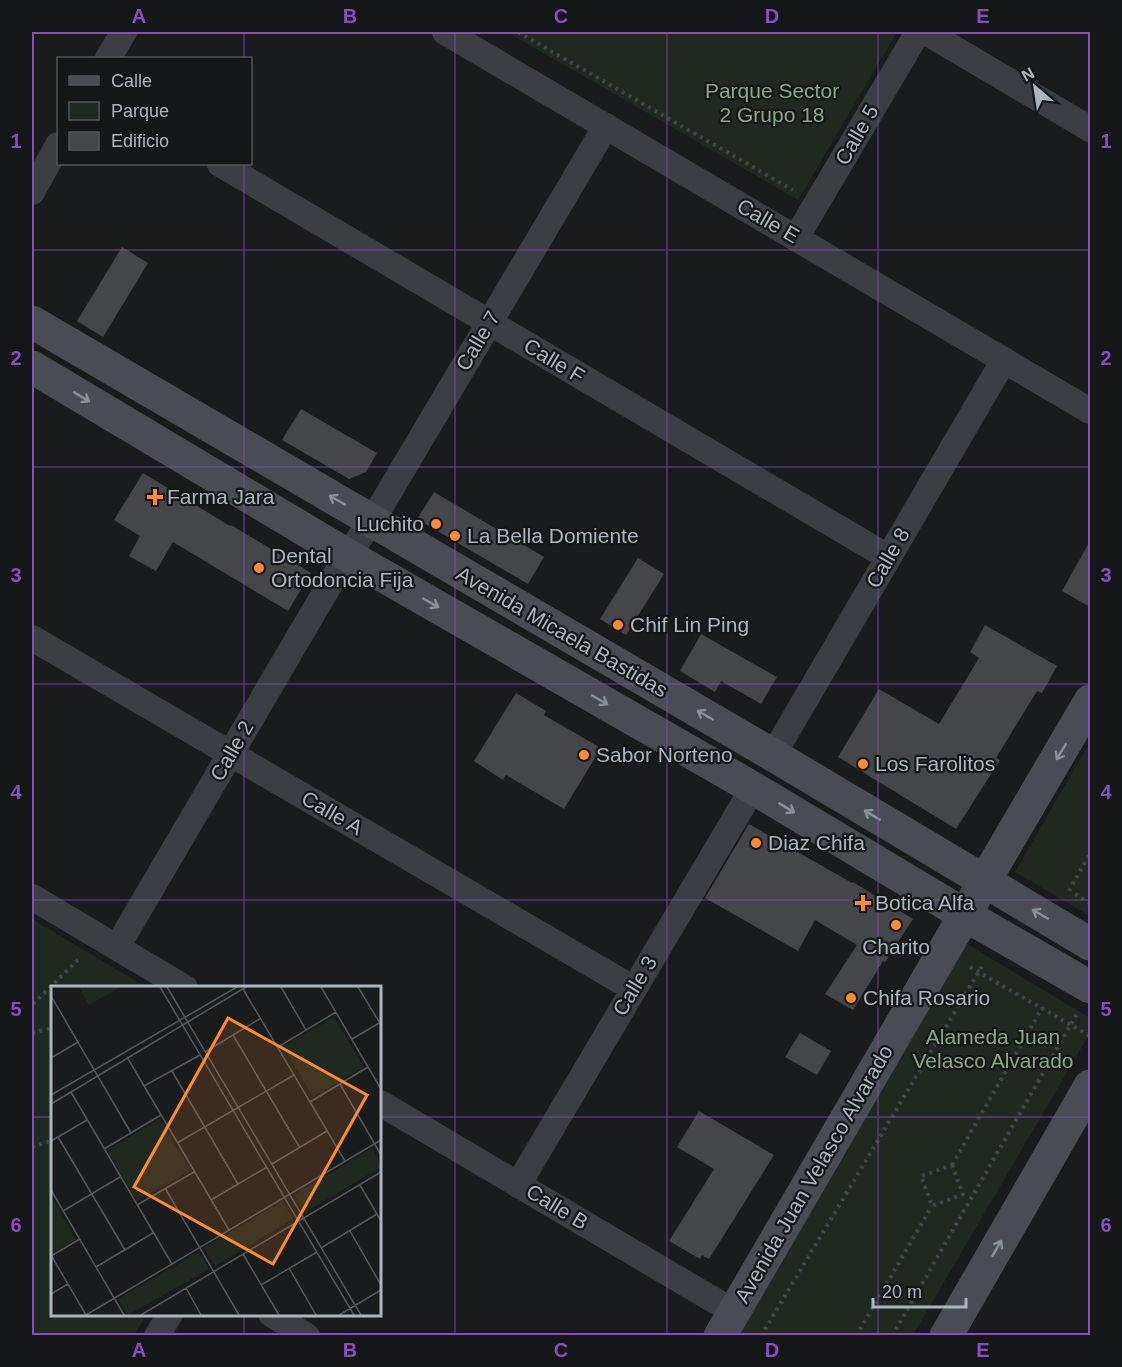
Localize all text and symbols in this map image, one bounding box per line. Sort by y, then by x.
text: A [132,5,146,27]
text: B [343,5,357,27]
text: C [554,5,568,27]
text: D [765,5,779,27]
text: E [976,5,990,27]
legend [57,57,252,165]
north arrow [1005,57,1065,117]
text: N [1019,64,1037,85]
text: Calle [111,71,152,91]
park label: Parque Sector 2 Grupo 18 [705,79,839,126]
text: Parque [111,101,169,121]
street label: Calle 5 [830,101,883,169]
text: 1 [10,130,22,152]
text: 1 [1100,130,1112,152]
text: Edificio [111,131,169,151]
street label: Calle E [733,194,803,247]
street label: Calle 7 [451,307,504,375]
street label: Calle F [520,334,589,388]
text: 2 [10,347,22,369]
text: 2 [1100,347,1112,369]
one-way arrow [73,391,90,403]
place label: Farma Jara [167,485,275,508]
marker: Farma Jara [148,490,162,504]
one-way arrow [329,494,346,506]
place label: Luchito [356,512,424,535]
marker: Luchito [429,517,443,531]
place label: La Bella Domiente [467,524,639,547]
street label: Calle 8 [861,524,914,592]
marker: La Bella Domiente [448,529,462,543]
place label: Dental Ortodoncia Fija [271,544,414,591]
marker: Dental Ortodoncia Fija [252,561,266,575]
street label: Avenida Micaela Bastidas [453,562,672,702]
text: 3 [10,564,22,586]
text: 3 [1100,564,1112,586]
one-way arrow [421,598,439,609]
place label: Chif Lin Ping [630,613,749,636]
marker: Chif Lin Ping [611,618,625,632]
one-way arrow [591,694,608,706]
one-way arrow [697,709,714,721]
street label: Calle 2 [205,717,258,785]
place label: Sabor Norteno [596,743,733,766]
one-way arrow [1054,743,1066,760]
marker: Sabor Norteno [577,748,591,762]
place label: Los Farolitos [875,752,995,775]
marker: Los Farolitos [856,757,870,771]
text: 4 [10,781,22,803]
text: 4 [1100,781,1112,803]
street label: Calle A [298,786,367,839]
one-way arrow [778,803,795,815]
one-way arrow [864,808,881,820]
place label: Diaz Chifa [768,831,865,854]
marker: Diaz Chifa [749,836,763,850]
place label: Botica Alfa [875,891,975,914]
marker: Botica Alfa [856,896,870,910]
one-way arrow [1032,908,1049,920]
marker: Charito [889,918,903,932]
place label: Charito [862,935,930,958]
street label: Calle 3 [608,952,661,1020]
inset map [51,986,381,1316]
place label: Chifa Rosario [863,986,990,1009]
marker: Chifa Rosario [844,991,858,1005]
text: 5 [10,998,22,1020]
text: 5 [1100,998,1112,1020]
park label: Alameda Juan Velasco Alvarado [912,1025,1074,1072]
street label: Avenida Juan Velasco Alvarado [730,1041,897,1307]
street label: Calle B [522,1179,592,1234]
text: 6 [10,1214,22,1236]
text: 6 [1100,1214,1112,1236]
one-way arrow [991,1240,1003,1257]
scale bar [873,1271,966,1309]
text: 20 m [882,1282,922,1302]
text: A [132,1339,146,1361]
text: B [343,1339,357,1361]
text: C [554,1339,568,1361]
text: D [765,1339,779,1361]
text: E [976,1339,990,1361]

